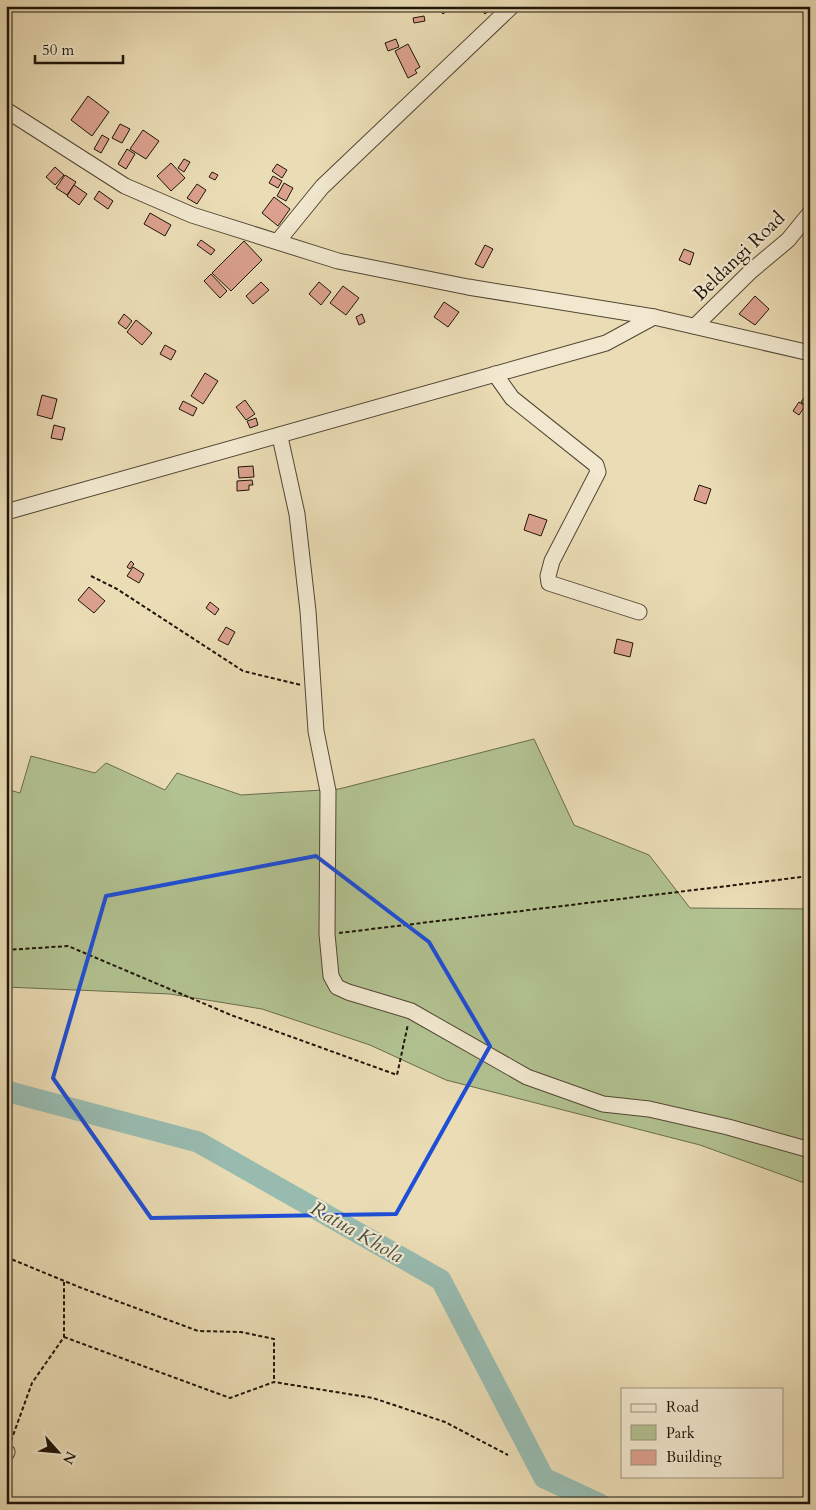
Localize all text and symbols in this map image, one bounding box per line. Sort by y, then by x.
scale bar [35,32,122,64]
text: 50 m [42,40,74,60]
street label: Beldangi Road [687,206,791,306]
water label: Ratua Khola [306,1195,408,1269]
legend [621,1388,784,1478]
text: Road [666,1397,699,1417]
text: Park [666,1423,695,1443]
north arrow [32,1428,82,1478]
text: Building [666,1447,722,1467]
text: N [58,1448,80,1467]

